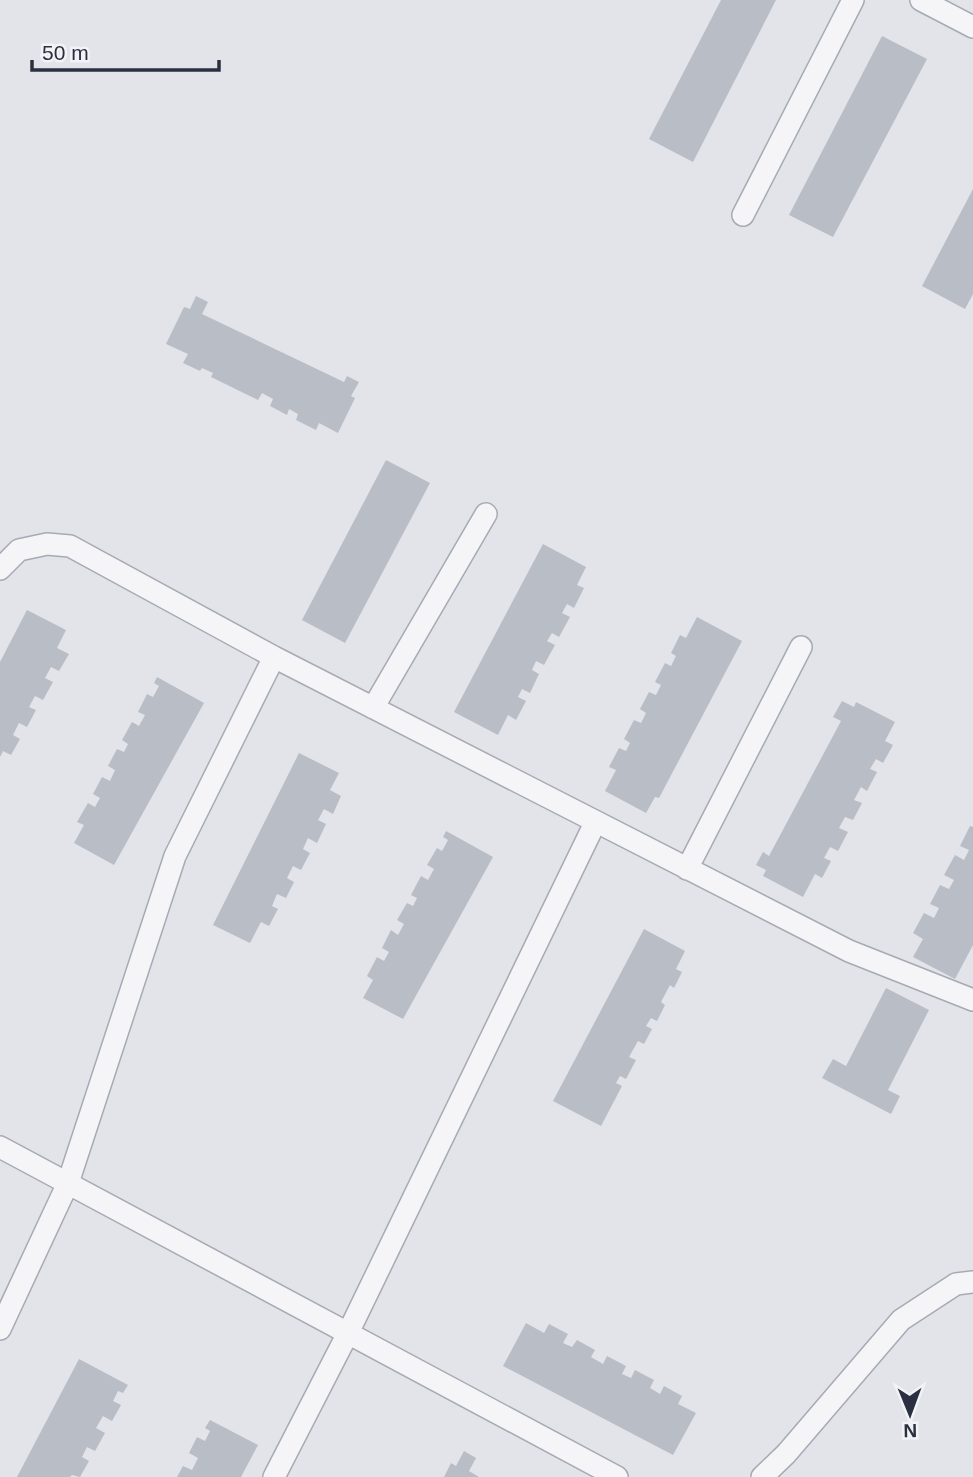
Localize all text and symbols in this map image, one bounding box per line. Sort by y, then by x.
scale bar [32,28,219,72]
text: 50 m [42,41,89,64]
north arrow [875,1379,945,1449]
text: N [903,1420,917,1441]

